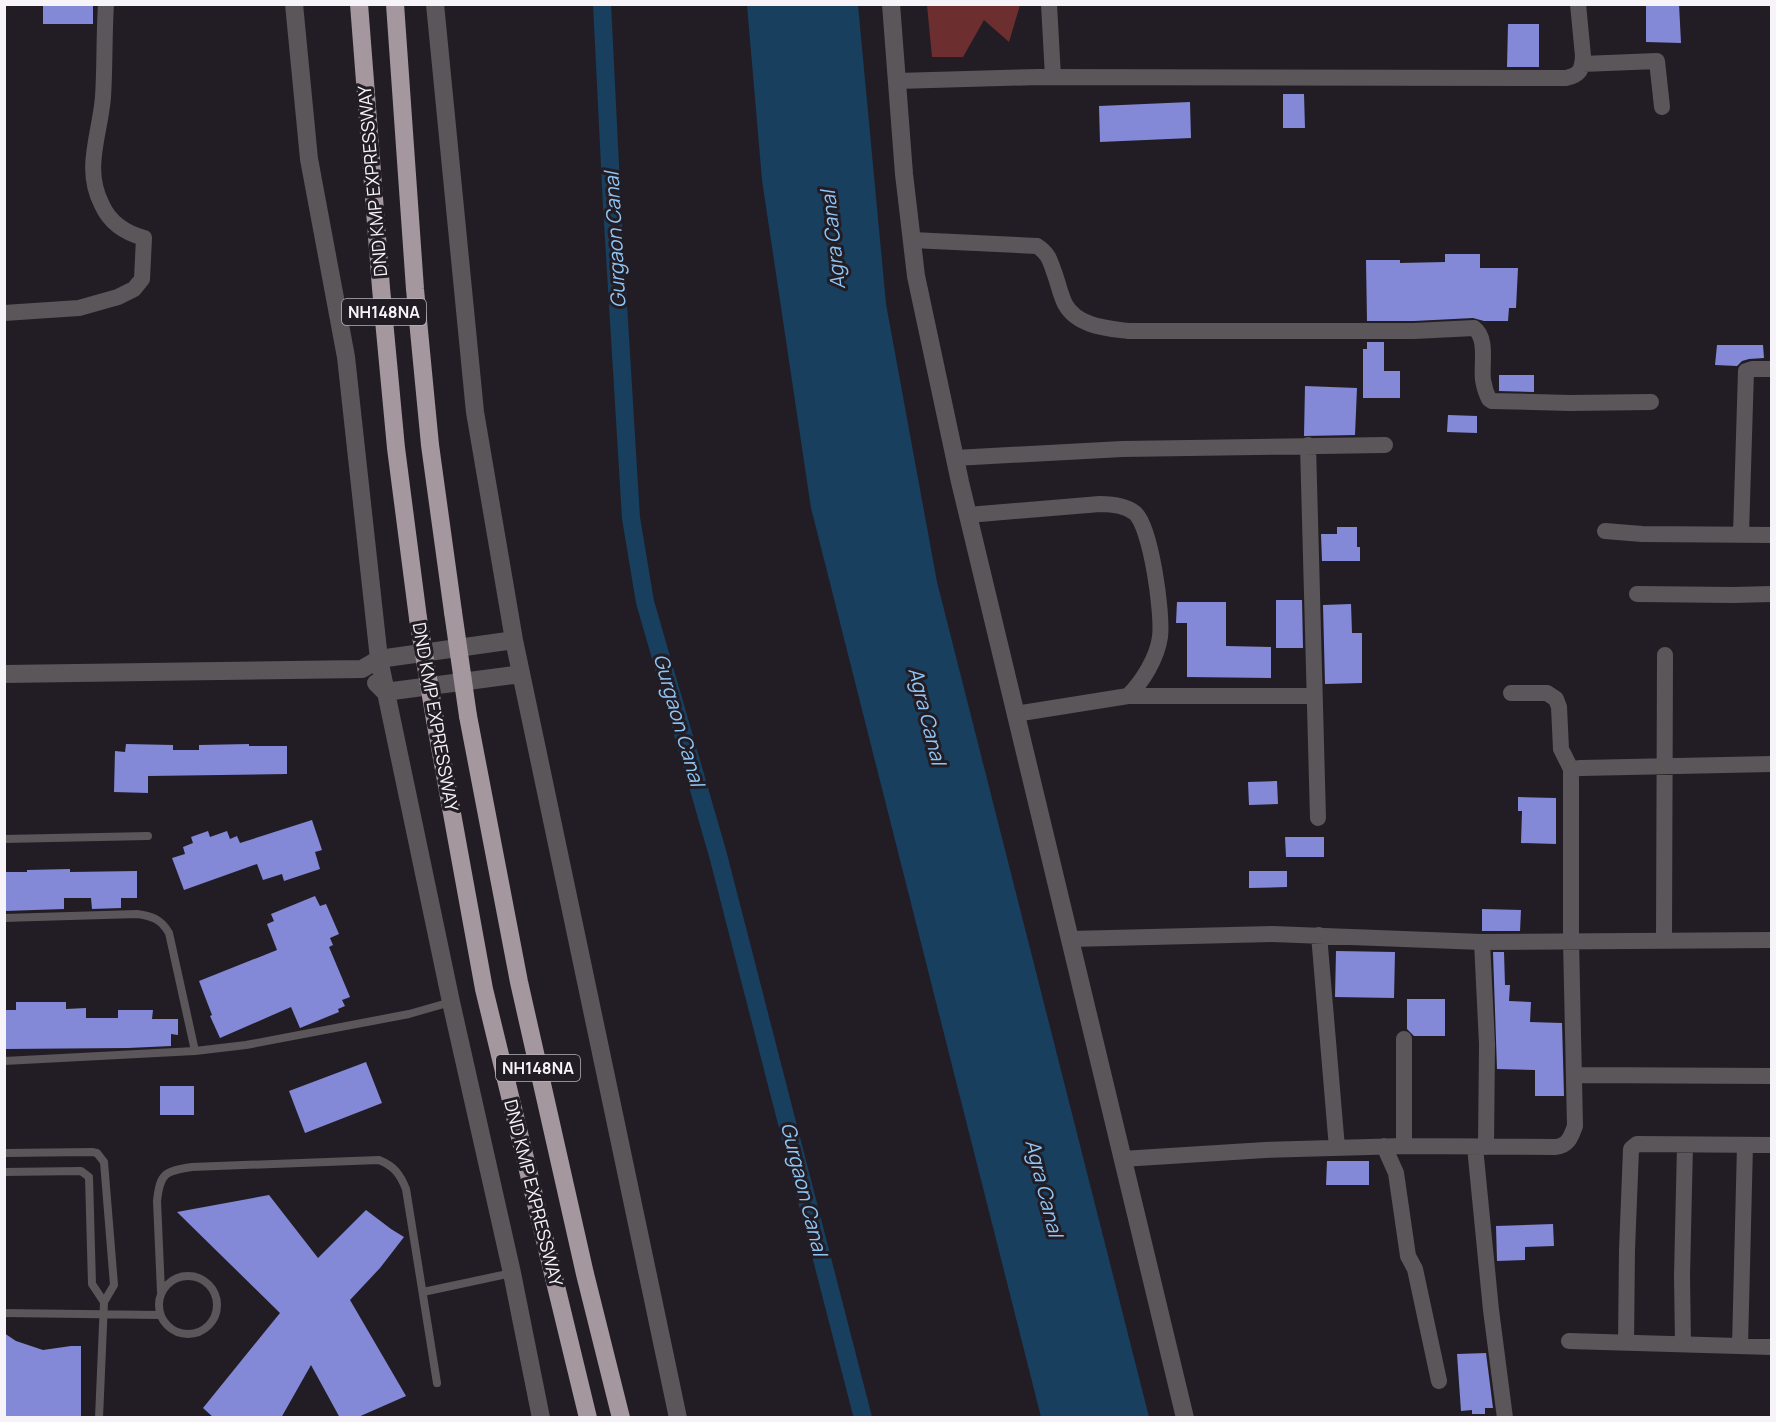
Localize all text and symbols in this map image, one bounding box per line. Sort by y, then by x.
street label: DND KMP EXPRESSWAY [352,84,392,278]
water label: Gurgaon Canal [597,169,632,309]
water label: Agra Canal [814,187,851,291]
road number: NH148NA [342,299,426,325]
street label: DND KMP EXPRESSWAY [408,620,465,814]
water label: Gurgaon Canal [648,651,712,791]
water label: Agra Canal [902,664,953,770]
road number: NH148NA [496,1055,580,1081]
street label: DND KMP EXPRESSWAY [499,1097,569,1290]
water label: Gurgaon Canal [775,1119,835,1261]
water label: Agra Canal [1019,1136,1070,1242]

